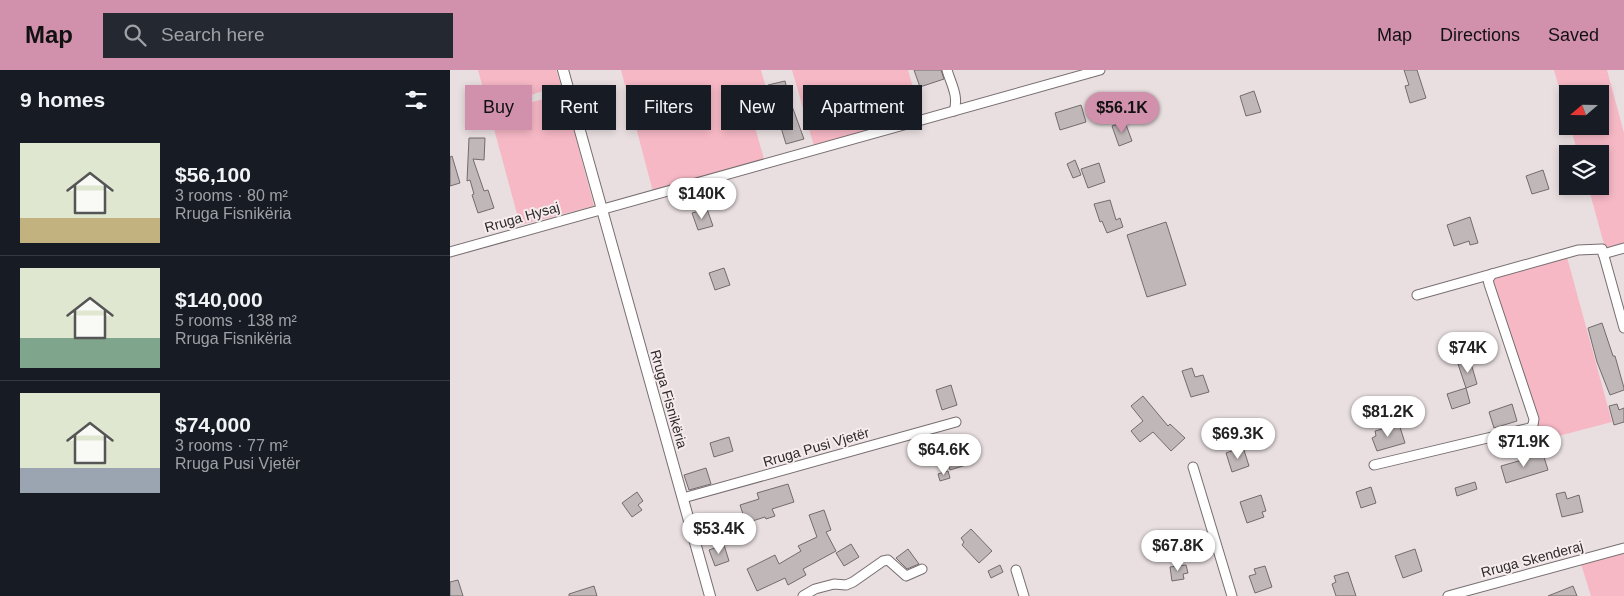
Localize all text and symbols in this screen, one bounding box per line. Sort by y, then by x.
search box [103,13,453,58]
text: Map [25,21,73,48]
icon: search [121,21,149,49]
text: Search here [161,24,265,45]
text: Map [1377,25,1412,45]
text: Directions [1440,25,1520,45]
text: Saved [1548,25,1599,45]
chip: Buy [465,85,532,130]
chip: Rent [542,85,616,130]
chip: Filters [626,85,711,130]
chip: New [721,85,793,130]
chip: Apartment [803,85,922,130]
north arrow [1559,85,1609,135]
map controls [1559,85,1609,195]
icon: filters [402,86,430,114]
text: 9 homes [20,88,105,111]
pin: $56.1K [1081,92,1163,134]
text: $56.1K [1096,99,1148,116]
button: layers [1559,145,1609,195]
icon: home [60,163,120,223]
text: $56,100 [175,163,251,186]
pin: $140K [667,178,737,220]
text: $140K [678,185,726,202]
text: 3 rooms · 80 m² [175,187,288,204]
street label: Rruga Hysaj [483,199,561,235]
text: Rruga Fisnikëria [175,205,291,222]
icon: home [60,288,120,348]
text: $140,000 [175,288,263,311]
text: 5 rooms · 138 m² [175,312,297,329]
text: Rruga Fisnikëria [175,330,291,347]
pin: $74K [1438,332,1498,374]
text: $74K [1449,339,1487,356]
street label: Rruga Fisnikëria [647,348,691,450]
pin: $81.2K [1347,396,1429,438]
text: $81.2K [1362,403,1414,420]
icon: home [60,413,120,473]
text: $74,000 [175,413,251,436]
pin: $69.3K [1197,418,1279,460]
street label: Rruga Pusi Vjetër [761,424,871,470]
text: $69.3K [1212,425,1264,442]
pin: $71.9K [1483,426,1565,468]
text: $71.9K [1498,433,1550,450]
pin: $64.6K [903,434,985,476]
text: 3 rooms · 77 m² [175,437,288,454]
text: $64.6K [918,441,970,458]
text: Rruga Pusi Vjetër [175,455,300,472]
pin: $53.4K [678,512,760,555]
text: $53.4K [693,520,745,537]
pin: $67.8K [1137,530,1219,572]
text: $67.8K [1152,537,1204,554]
street label: Rruga Skenderaj [1479,538,1585,580]

